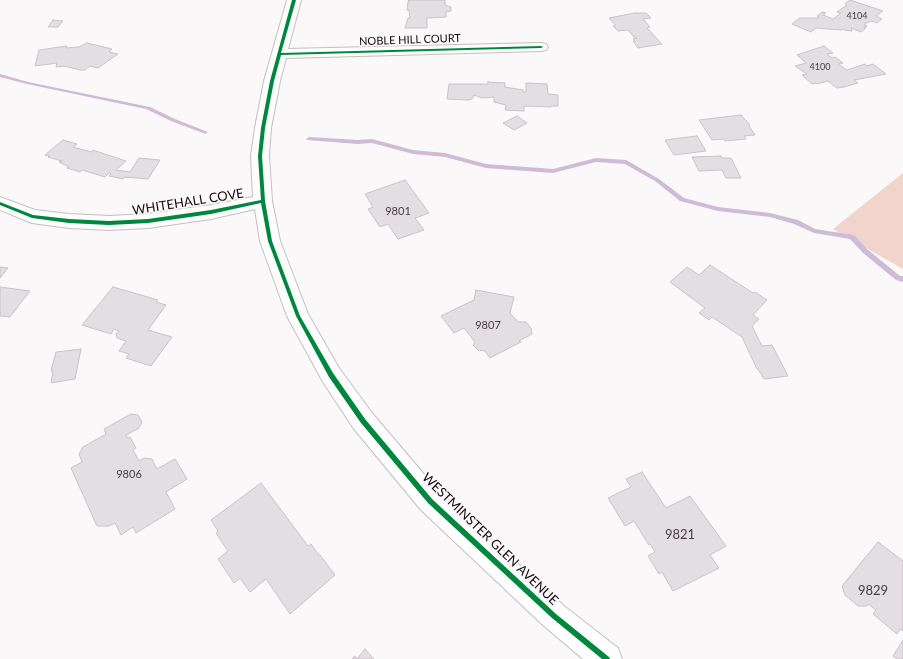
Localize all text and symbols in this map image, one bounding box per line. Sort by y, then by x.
house number: 4104 [847,11,867,21]
street label: NOBLE HILL COURT [359,32,461,48]
house number: 4100 [810,62,830,72]
street label: WHITEHALL COVE [131,185,245,219]
house number: 9801 [385,204,411,218]
house number: 9807 [475,318,501,332]
house number: 9806 [116,467,142,481]
street label: WESTMINSTER GLEN AVENUE [419,470,561,608]
house number: 9821 [665,527,695,543]
house number: 9829 [858,583,888,599]

